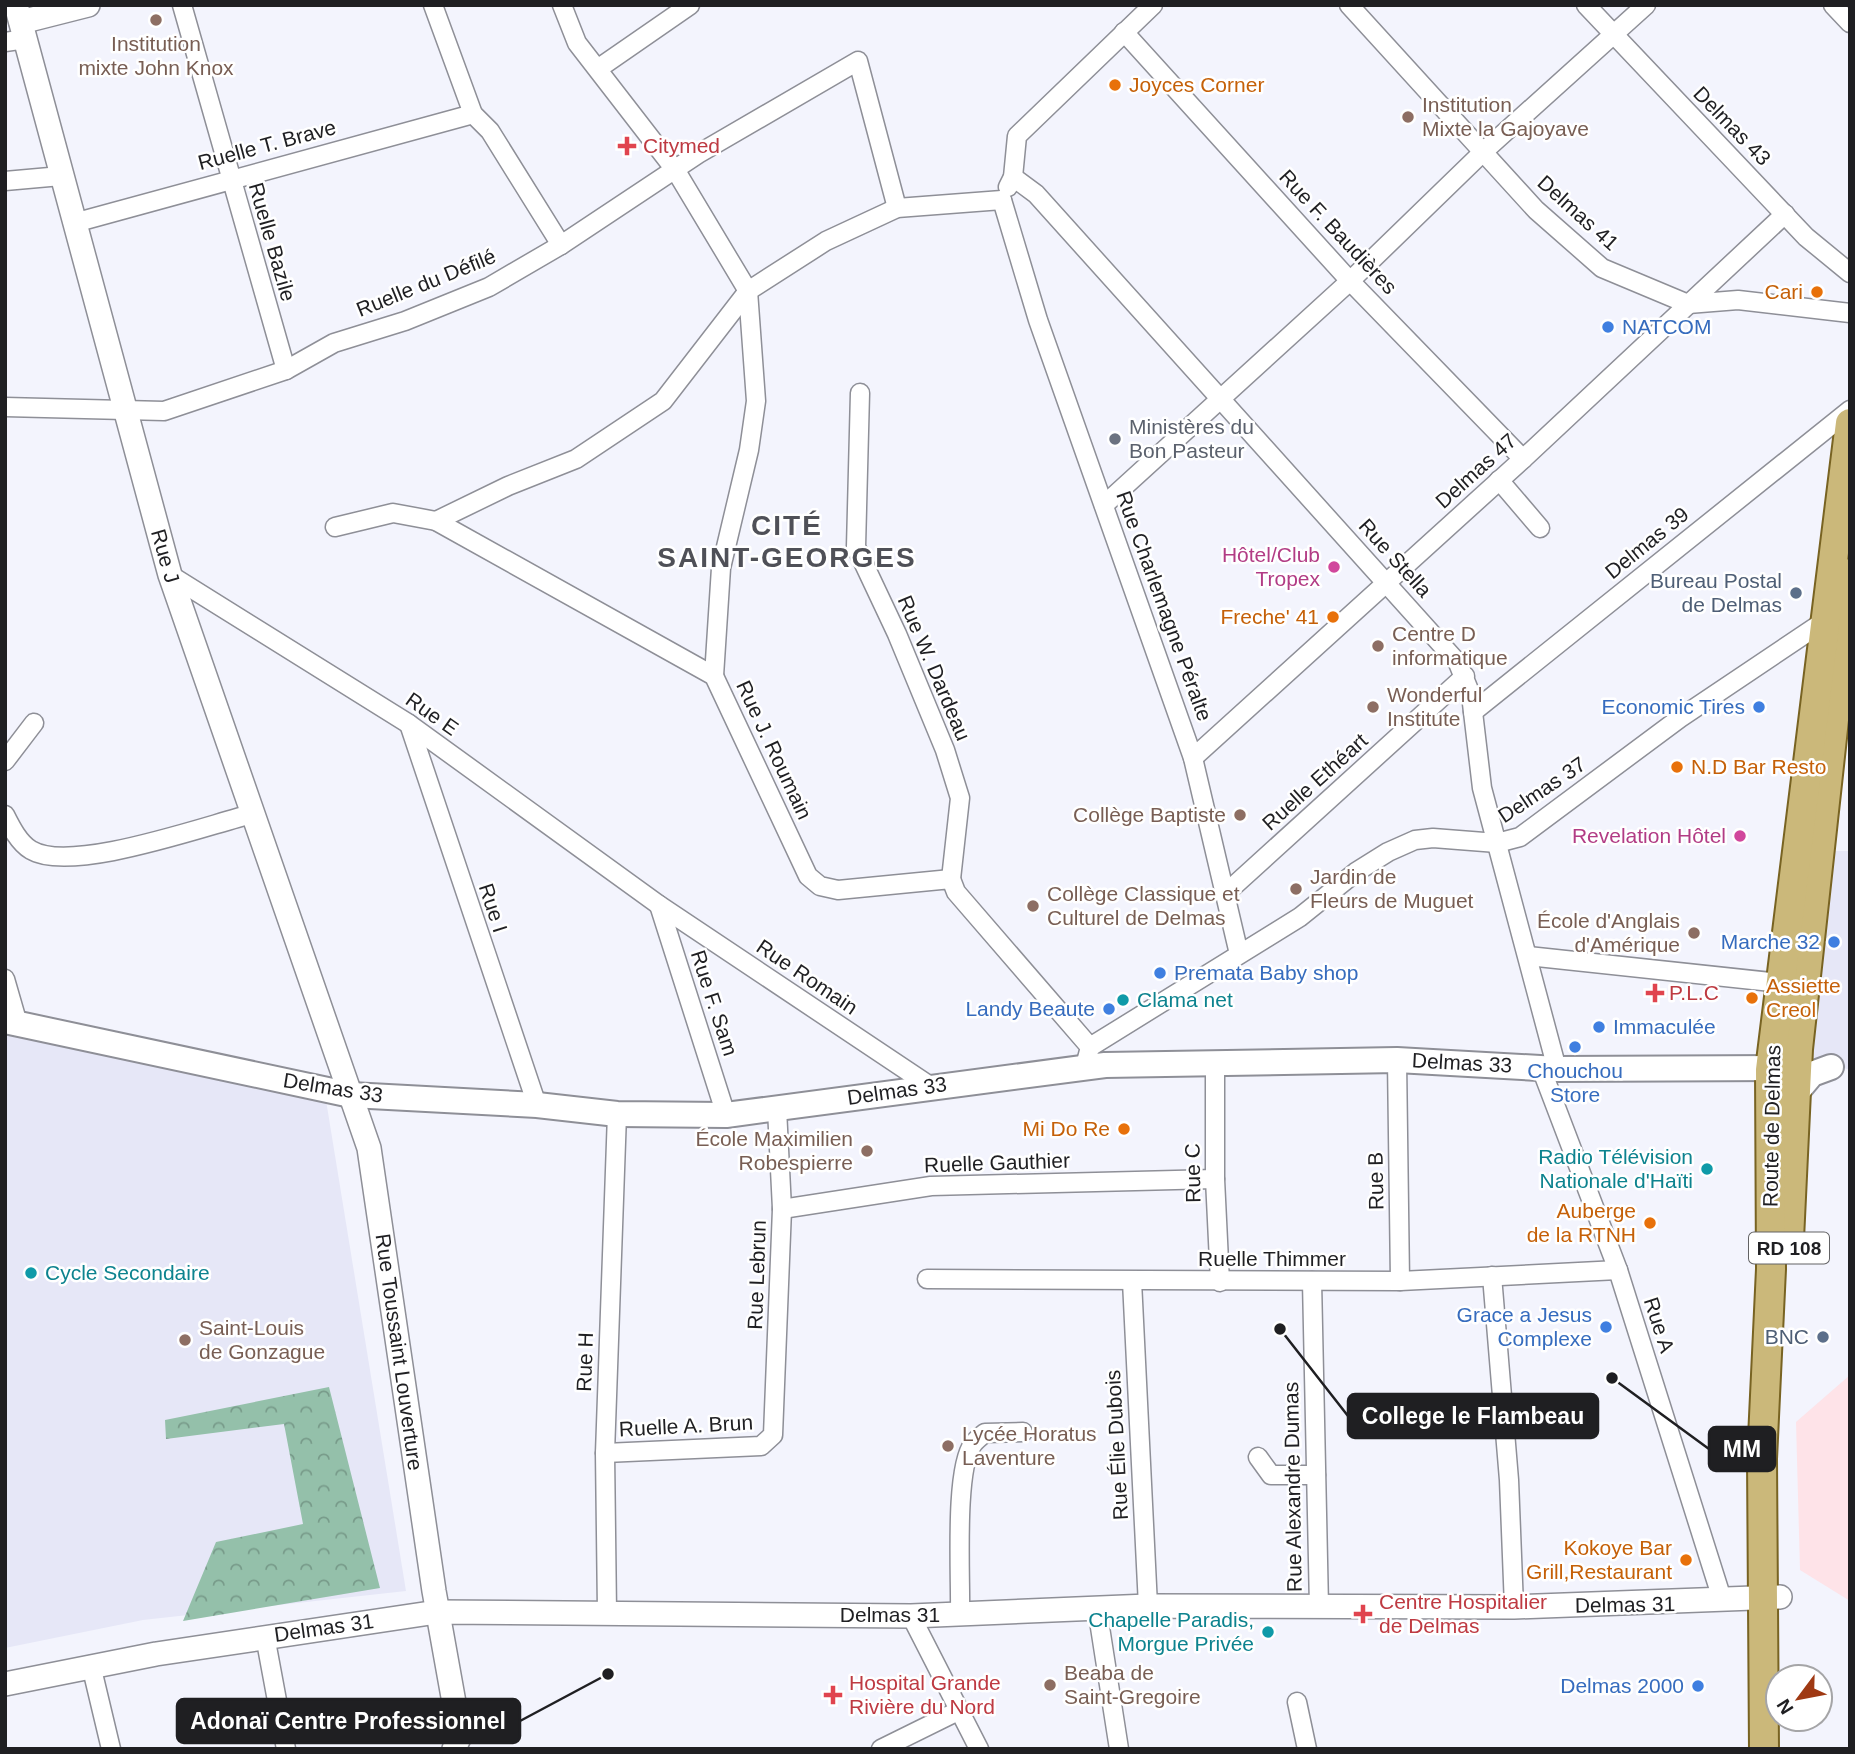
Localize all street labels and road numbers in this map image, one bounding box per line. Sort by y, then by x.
street label: Delmas 43 [1689,82,1776,170]
street label: Ruelle T. Brave [195,115,338,174]
street label: Rue F. Baudières [1275,165,1402,298]
street label: Delmas 41 [1533,170,1623,255]
street label: Ruelle Bazile [245,180,300,304]
street label: Ruelle du Défilé [353,244,499,321]
street label: Delmas 47 [1431,428,1521,513]
street label: Rue Charlemagne Péralte [1112,488,1217,724]
street label: Delmas 39 [1600,502,1693,583]
street label: Rue Stella [1354,514,1437,602]
street label: Rue J [147,526,184,585]
street label: Rue W. Dardeau [894,592,975,744]
street label: Rue J. Roumain [732,677,817,823]
street label: Rue E [402,687,463,740]
street label: Ruelle Ethéart [1258,728,1372,835]
street label: Delmas 37 [1494,752,1590,827]
street label: Rue I [475,880,512,935]
street label: Rue Romain [752,934,862,1019]
street label: Rue F. Sam [687,947,742,1059]
street label: Route de Delmas [1759,1045,1784,1207]
street label: Delmas 33 [1411,1048,1513,1077]
street label: Delmas 33 [282,1068,384,1107]
street label: Delmas 33 [846,1072,948,1109]
street label: Rue C [1180,1143,1205,1203]
street label: Ruelle Gauthier [924,1148,1070,1177]
street label: Rue B [1363,1152,1388,1210]
street label: Rue Lebrun [743,1220,770,1330]
street label: Rue Toussaint Louverture [371,1232,428,1472]
road number: RD 108 [1749,1232,1829,1264]
street label: Ruelle Thimmer [1198,1247,1346,1270]
street label: Rue A [1640,1294,1679,1356]
street label: Rue H [572,1332,597,1392]
street label: Rue Élie Dubois [1101,1369,1132,1521]
street label: Rue Alexandre Dumas [1279,1382,1306,1592]
street label: Ruelle A. Brun [618,1411,754,1440]
street label: Delmas 31 [1575,1592,1675,1617]
street label: Delmas 31 [840,1603,940,1626]
street label: Delmas 31 [273,1609,375,1646]

